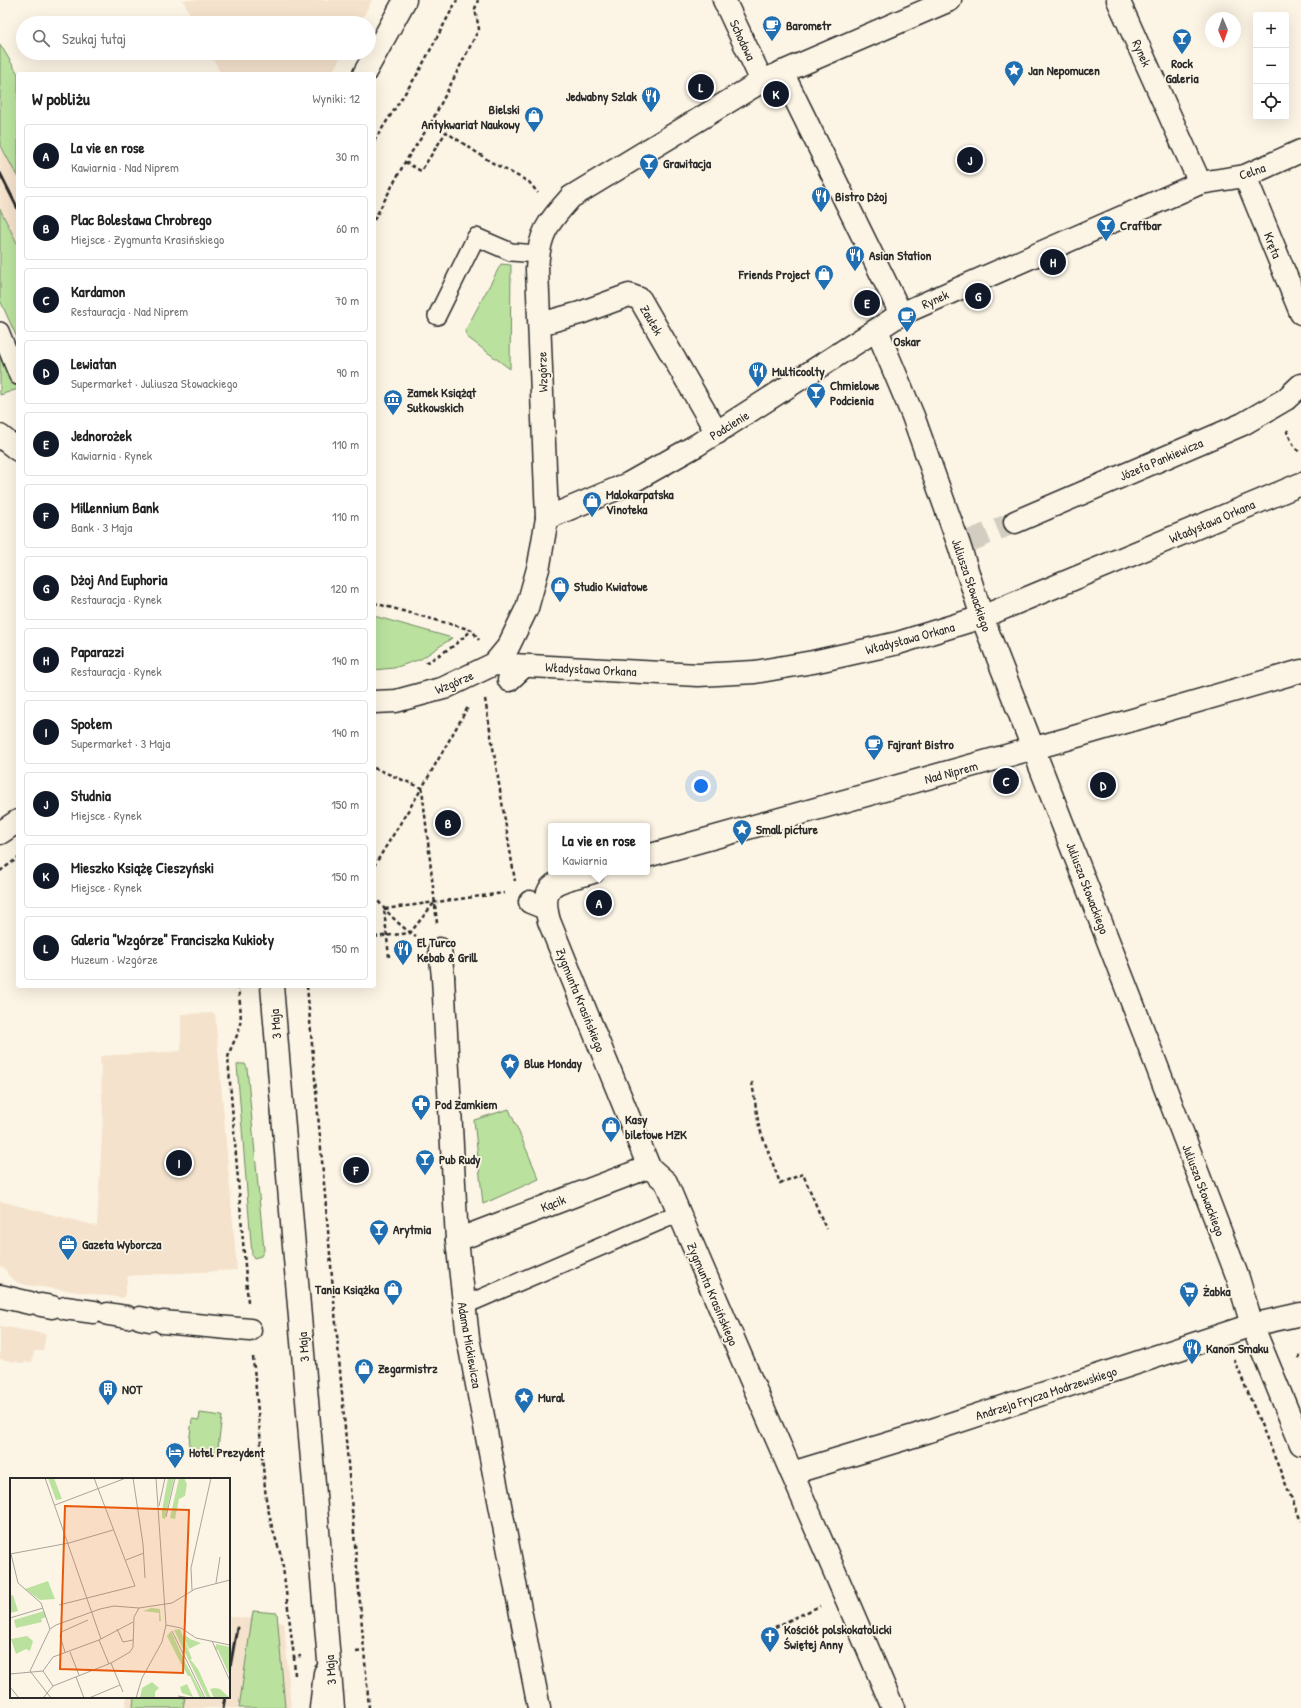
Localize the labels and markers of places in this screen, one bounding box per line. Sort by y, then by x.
cafe icon: Barometr [761,14,783,42]
place label: Barometr [786,16,832,34]
bar icon: Rock Galeria [1171,27,1193,55]
place label: Rock Galeria [1166,54,1199,87]
place icon: Jan Nepomucen [1003,59,1025,87]
place label: Jan Nepomucen [1028,61,1100,80]
pin: L [688,72,714,102]
pin: K [763,79,789,109]
restaurant icon: Jedwabny Szlak [640,85,662,113]
place label: Jedwabny Szlak [566,87,638,106]
place label: Bielski Antykwariat Naukowy [421,100,520,134]
shop icon: Bielski Antykwariat Naukowy [523,105,545,133]
pin: J [957,145,983,175]
bar icon: Grawitacja [638,152,660,180]
place label: Grawitacja [663,154,712,172]
restaurant icon: Bistro Dżoj [810,185,832,213]
place label: Bistro Dżoj [835,187,887,205]
bar icon: Craftbar [1095,214,1117,242]
place label: Craftbar [1120,216,1163,234]
restaurant icon: Asian Station [844,244,866,272]
place label: Asian Station [869,246,931,264]
pin: H [1040,247,1066,277]
shop icon: Friends Project [813,263,835,291]
place label: Friends Project [738,265,811,283]
pin: G [965,281,991,311]
pin: E [854,288,880,318]
cafe icon: Oskar [896,305,918,333]
place label: Oskar [893,332,922,350]
restaurant icon: Multicoolty [747,360,769,388]
place label: Multicoolty [772,362,825,381]
place label: Chmielowe Podcienia [830,376,880,409]
bar icon: Chmielowe Podcienia [805,381,827,409]
place label: Zamek Książąt Sułkowskich [407,383,477,416]
museum icon: Zamek Książąt Sułkowskich [382,388,404,416]
place label: Malokarpatska Vinoteka [606,485,675,518]
shop icon: Malokarpatska Vinoteka [581,490,603,518]
shop icon: Studio Kwiatowe [549,575,571,603]
place label: Studio Kwiatowe [574,577,648,595]
cafe icon: Fajrant Bistro [863,733,885,761]
place label: Fajrant Bistro [887,735,954,753]
pin: C [993,766,1019,796]
pin: D [1090,770,1116,800]
pin: B [435,808,461,838]
place icon: Small picture [731,818,753,846]
place label: Small picture [756,820,819,839]
pin: A [586,888,612,918]
place label: El Turco Kebab & Grill [417,933,478,966]
restaurant icon: El Turco Kebab & Grill [392,938,414,966]
place icon: Blue Monday [499,1052,521,1080]
place label: Blue Monday [524,1054,582,1073]
pharmacy icon: Pod Zamkiem [410,1093,432,1121]
place label: Pod Zamkiem [435,1095,498,1113]
place label: Kasy biletowe MZK [625,1110,687,1143]
shop icon: Kasy biletowe MZK [600,1115,622,1143]
pin: I [166,1148,192,1178]
bar icon: Pub Rudy [414,1148,436,1176]
place label: Pub Rudy [439,1150,481,1169]
pin: F [343,1155,369,1185]
bar icon: Arytmia [368,1218,390,1246]
place label: Arytmia [393,1220,432,1239]
office icon: Gazeta Wyborcza [57,1233,79,1261]
place label: Gazeta Wyborcza [82,1235,162,1254]
shop icon: Tania Książka [382,1278,404,1306]
place label: Tania Książka [314,1280,380,1298]
supermarket icon: Żabka [1178,1280,1200,1308]
place label: Żabka [1203,1282,1231,1300]
restaurant icon: Kanon Smaku [1181,1337,1203,1365]
place label: Kanon Smaku [1206,1339,1269,1357]
shop icon: Zegarmistrz [353,1357,375,1385]
place label: Zegarmistrz [378,1359,438,1378]
building icon: NOT [97,1378,119,1406]
place label: NOT [122,1380,143,1398]
place icon: Mural [513,1386,535,1414]
place label: Mural [538,1388,565,1406]
hotel icon: Hotel Prezydent [164,1441,186,1469]
place label: Hotel Prezydent [189,1443,265,1462]
place label: Kościół polskokatolicki Świętej Anny [784,1620,892,1654]
church icon: Kościół polskokatolicki Świętej Anny [759,1625,781,1653]

